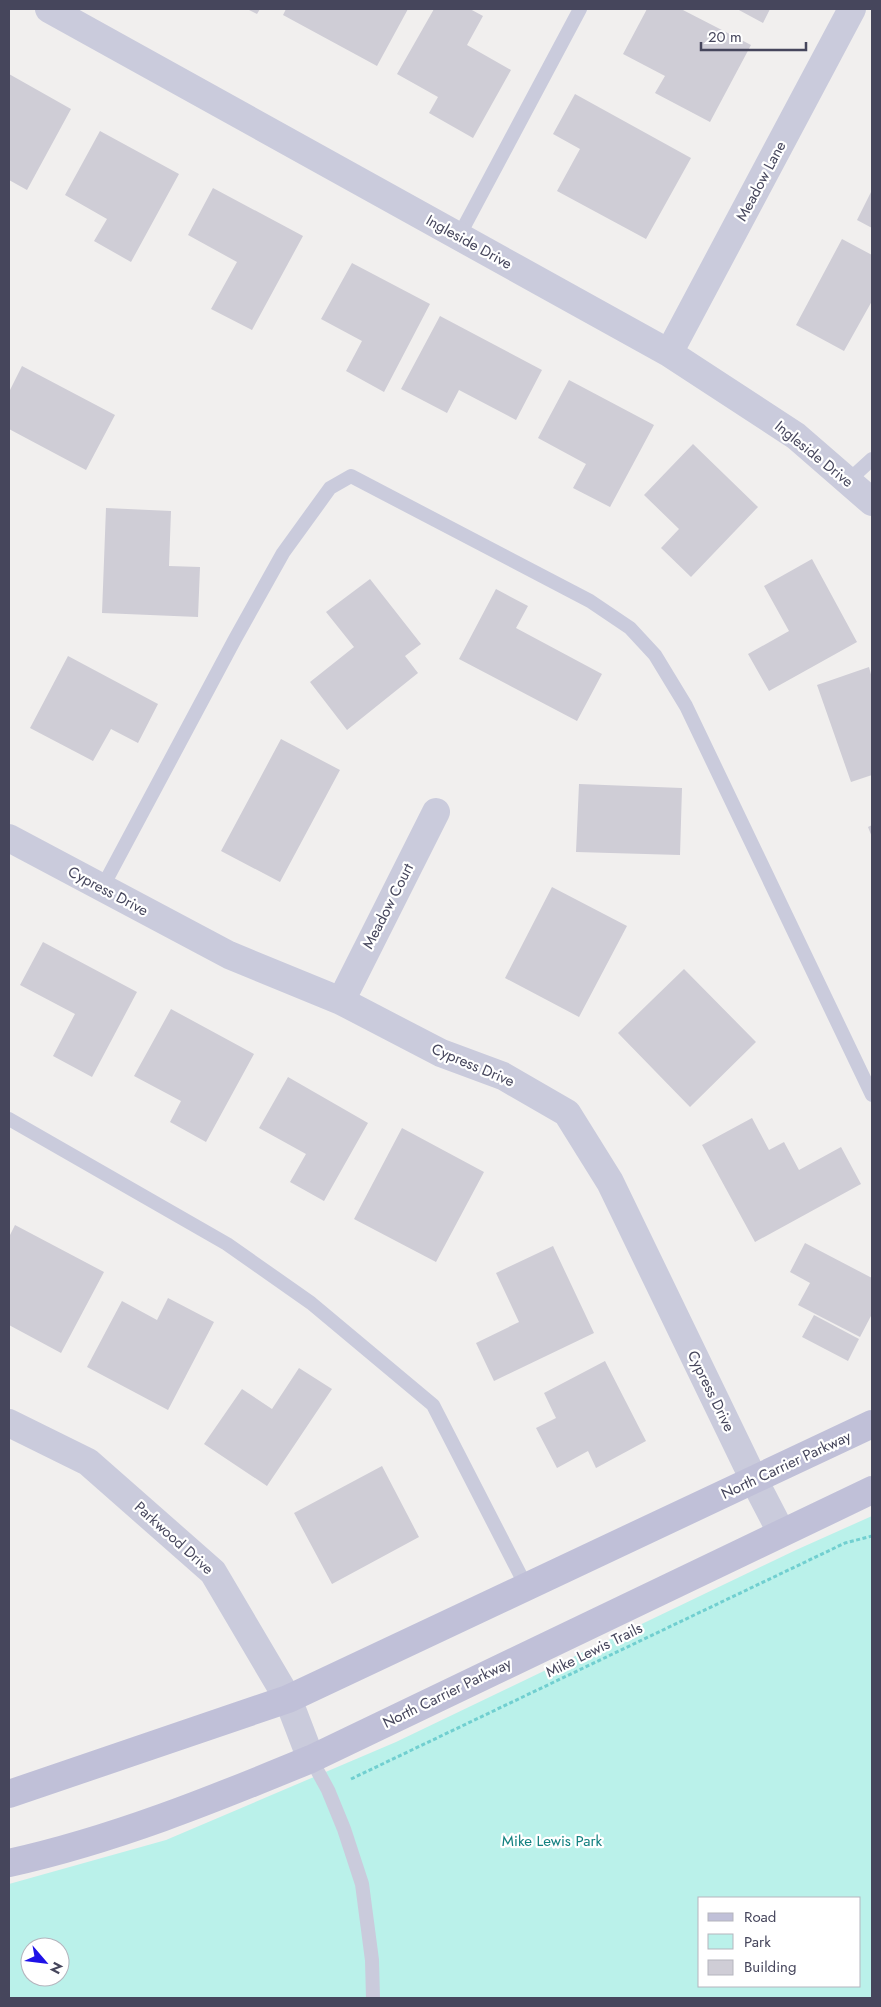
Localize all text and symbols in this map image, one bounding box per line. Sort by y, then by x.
scale bar [701,20,806,52]
text: 20 m [708,26,742,48]
street label: Meadow Lane [731,137,791,225]
street label: Ingleside Drive [422,209,516,275]
street label: Ingleside Drive [770,415,858,493]
street label: Meadow Court [357,859,419,953]
street label: Cypress Drive [64,861,152,921]
street label: Cypress Drive [428,1038,518,1092]
street label: Cypress Drive [682,1347,740,1436]
street label: North Carrier Parkway [718,1425,855,1505]
street label: Parkwood Drive [130,1496,219,1580]
street label: Mike Lewis Trails [542,1617,646,1683]
street label: North Carrier Parkway [379,1652,515,1734]
park label: Mike Lewis Park [502,1830,603,1852]
legend [698,1897,861,1987]
text: Road [744,1906,776,1928]
text: Park [744,1931,771,1953]
north arrow [20,1937,70,1987]
text: Building [744,1956,796,1978]
text: N [45,1958,68,1978]

